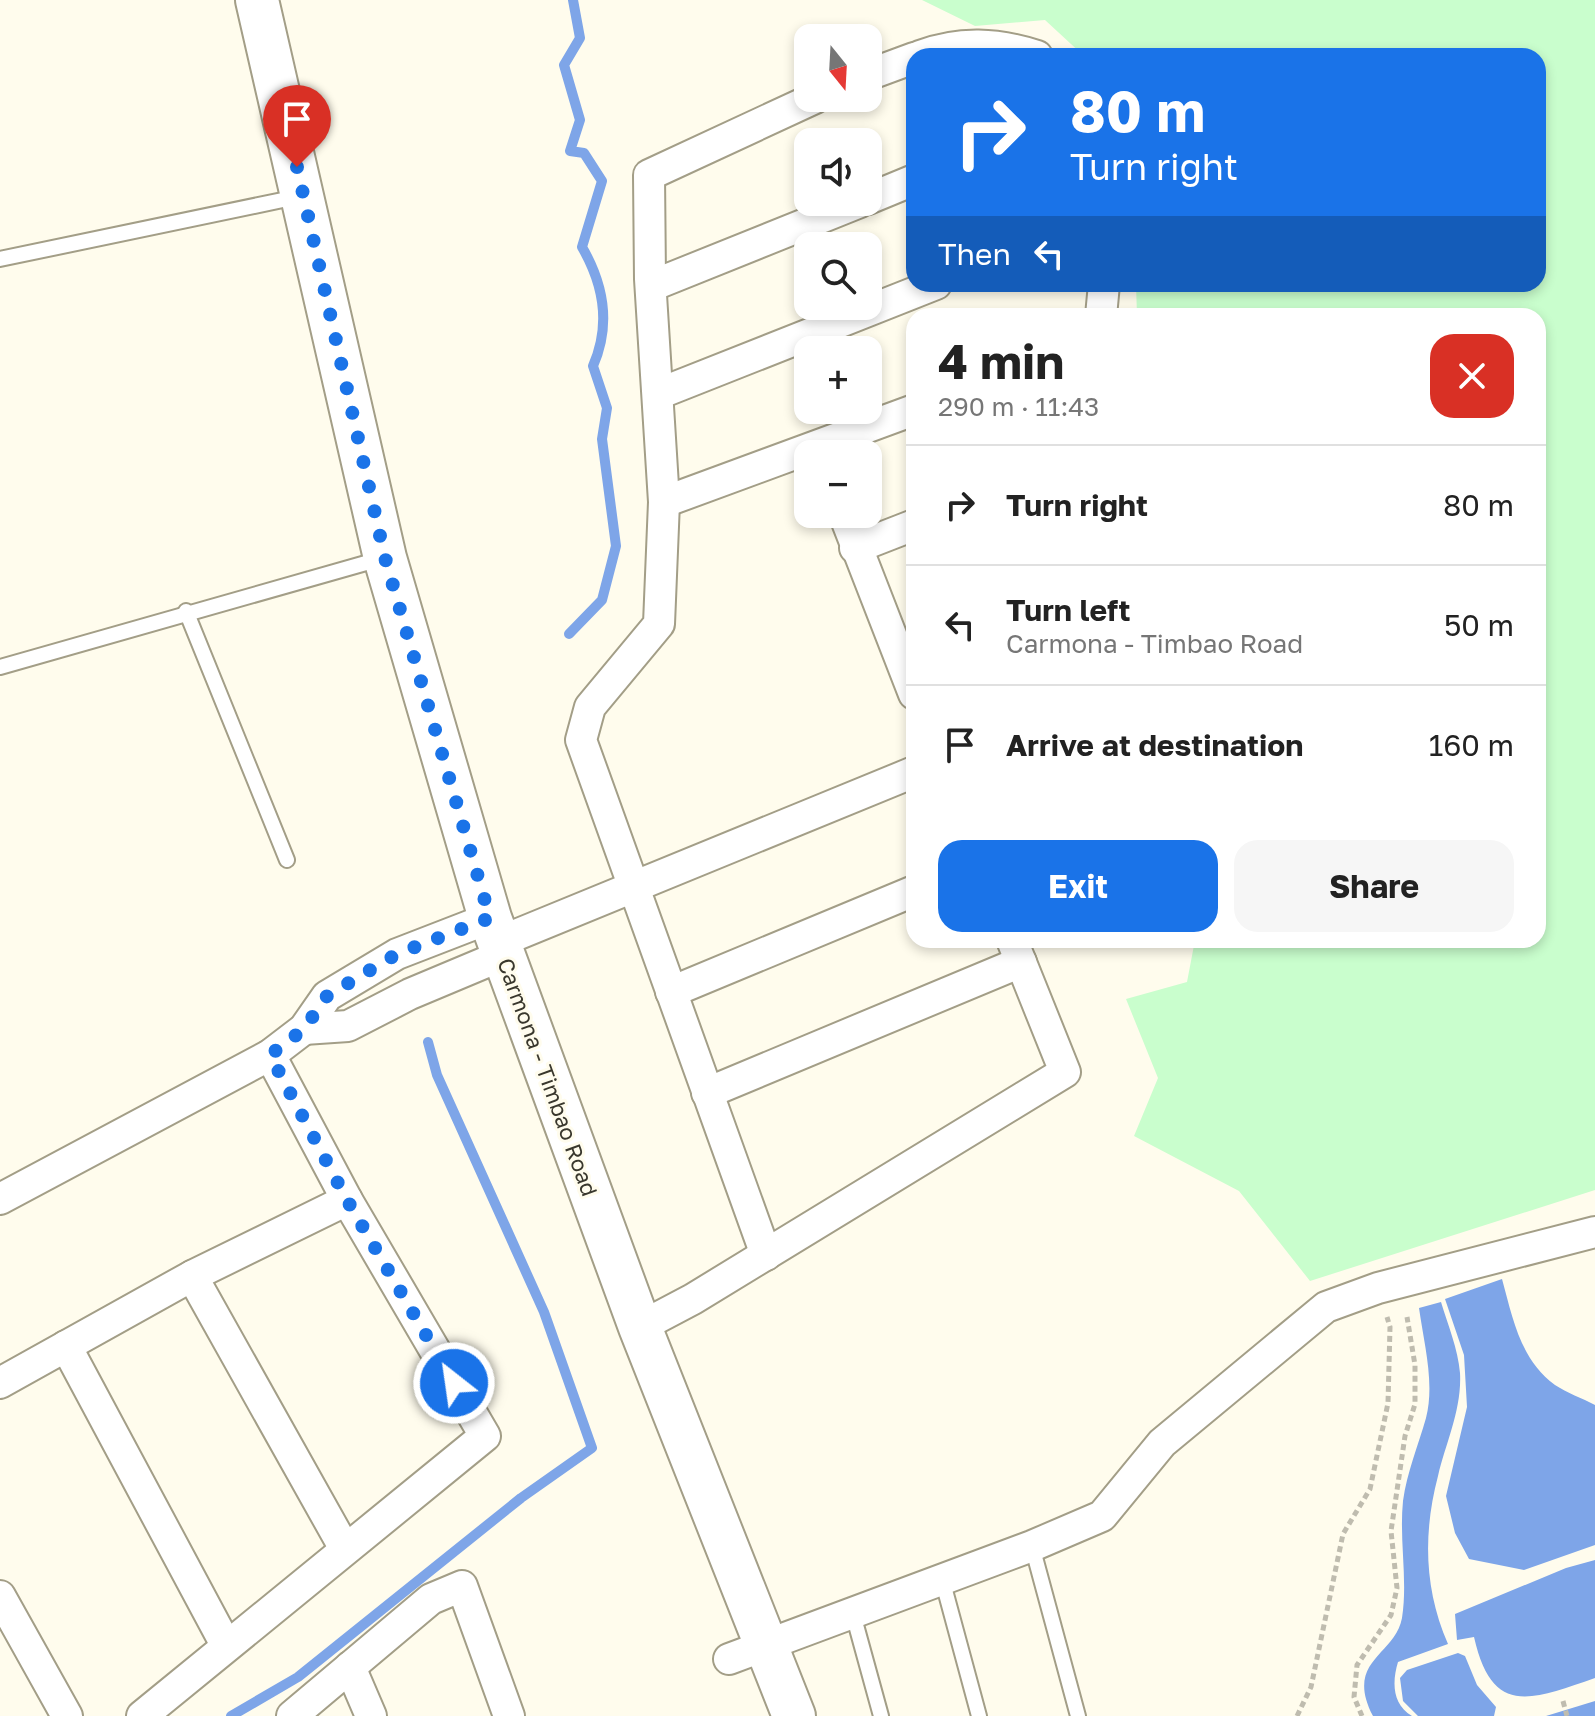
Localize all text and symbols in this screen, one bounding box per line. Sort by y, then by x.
north arrow [794,24,882,112]
map controls [794,24,882,528]
text: 80 m [1070,77,1205,144]
icon: right [938,80,1042,184]
pin [263,85,331,167]
icon: arrive [275,97,319,141]
button: sound [794,128,882,216]
text: Turn right [1070,145,1238,188]
button: search [794,232,882,320]
icon: left [1027,232,1071,276]
text: Then [938,236,1011,272]
text: 4 min [938,332,1064,390]
button: close [1430,334,1514,418]
button: + [794,336,882,424]
text: 290 m · 11:43 [938,391,1099,422]
button: − [794,440,882,528]
icon: right [938,483,982,527]
text: Turn right [1006,487,1148,523]
text: 80 m [1443,487,1514,523]
text: Turn left [1006,592,1131,628]
icon: left [938,603,982,647]
text: 50 m [1444,607,1514,643]
text: Carmona - Timbao Road [1006,628,1303,659]
icon: arrive [938,723,982,767]
text: Arrive at destination [1006,727,1303,763]
text: 160 m [1429,727,1514,763]
button: Exit [938,840,1218,932]
button: Share [1234,840,1514,932]
street label: Carmona - Timbao Road [492,954,604,1200]
position arrow [412,1341,496,1425]

